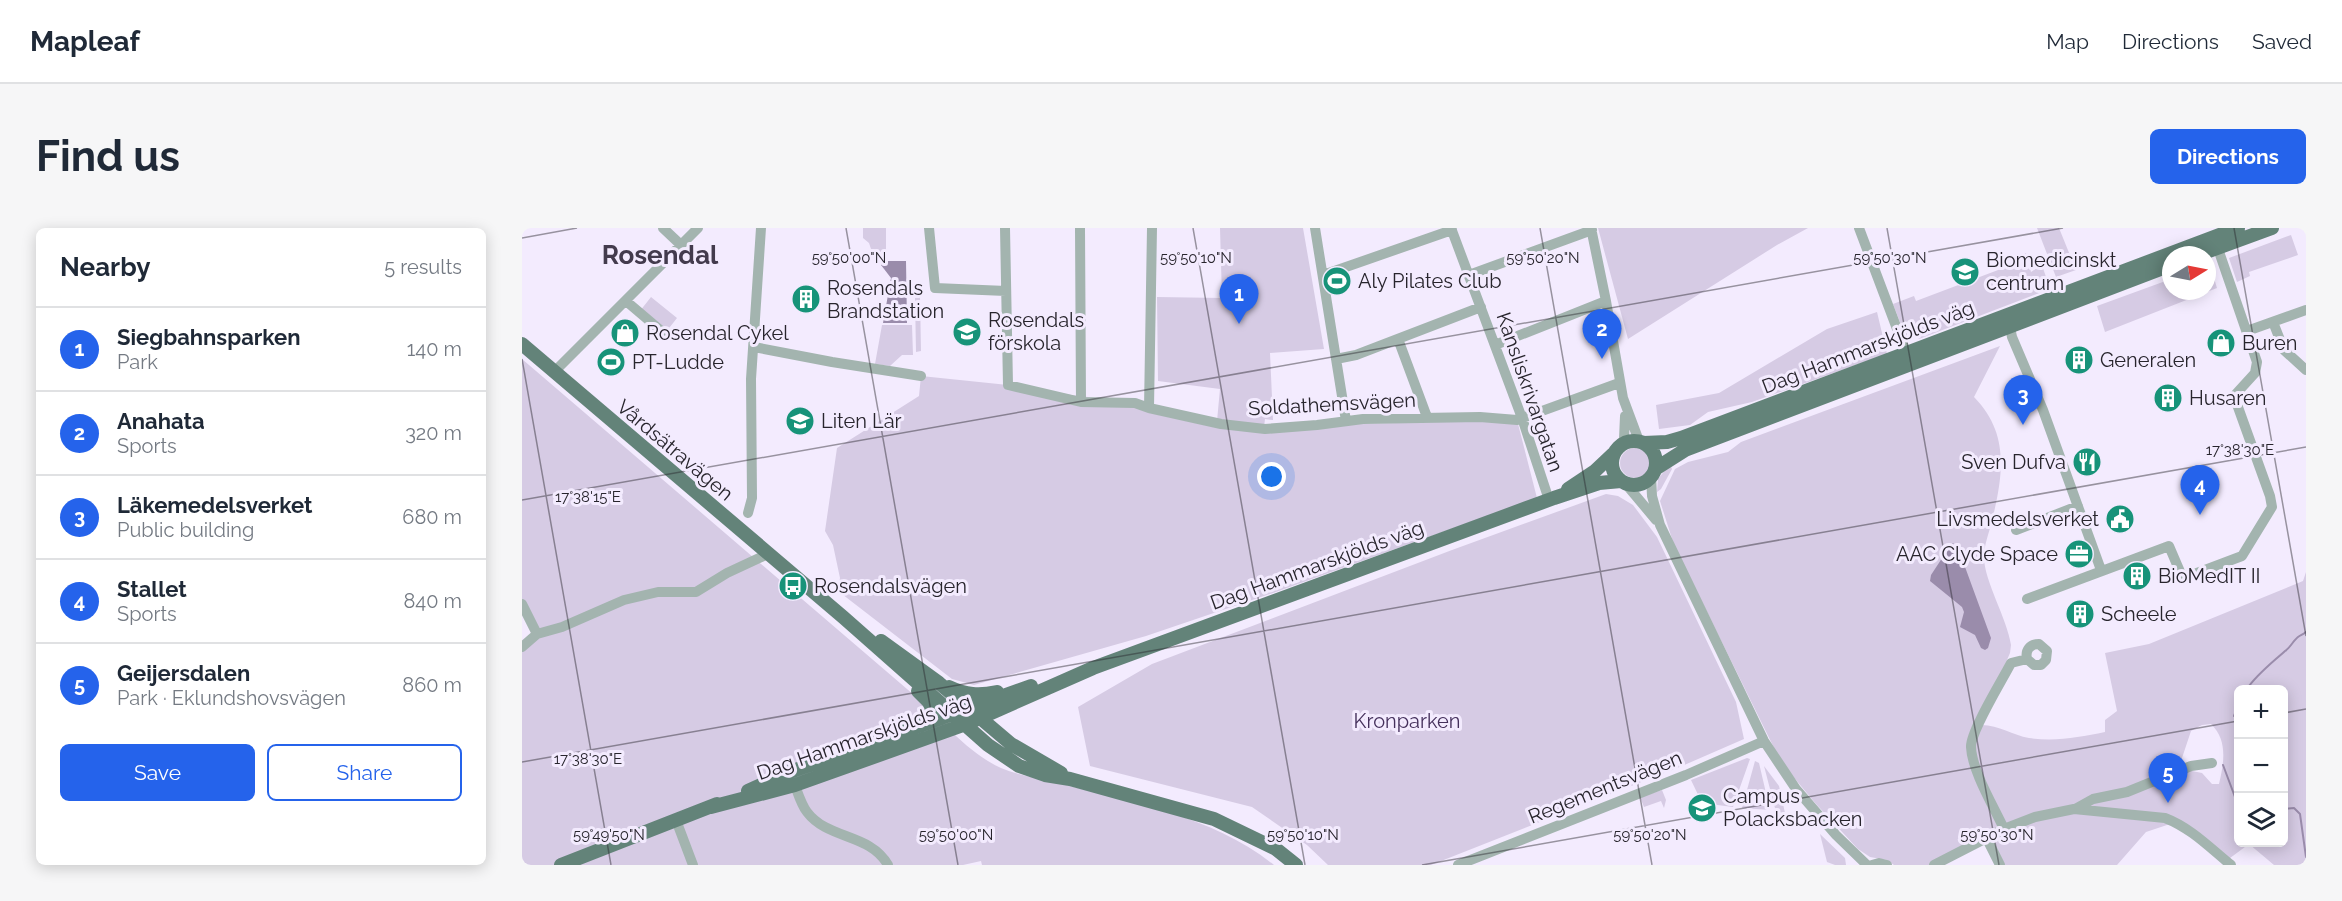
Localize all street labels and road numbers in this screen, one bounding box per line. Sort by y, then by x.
street label: Dag Hammarskjölds väg [1759,295,1977,399]
street label: Kansliskrivargatan [1491,309,1569,475]
street label: Soldathemsvägen [1248,388,1416,420]
street label: Vårdsätravägen [612,394,738,506]
street label: Dag Hammarskjölds väg [1207,515,1427,615]
street label: Dag Hammarskjölds väg [754,689,974,785]
street label: Regementsvägen [1525,745,1685,829]

